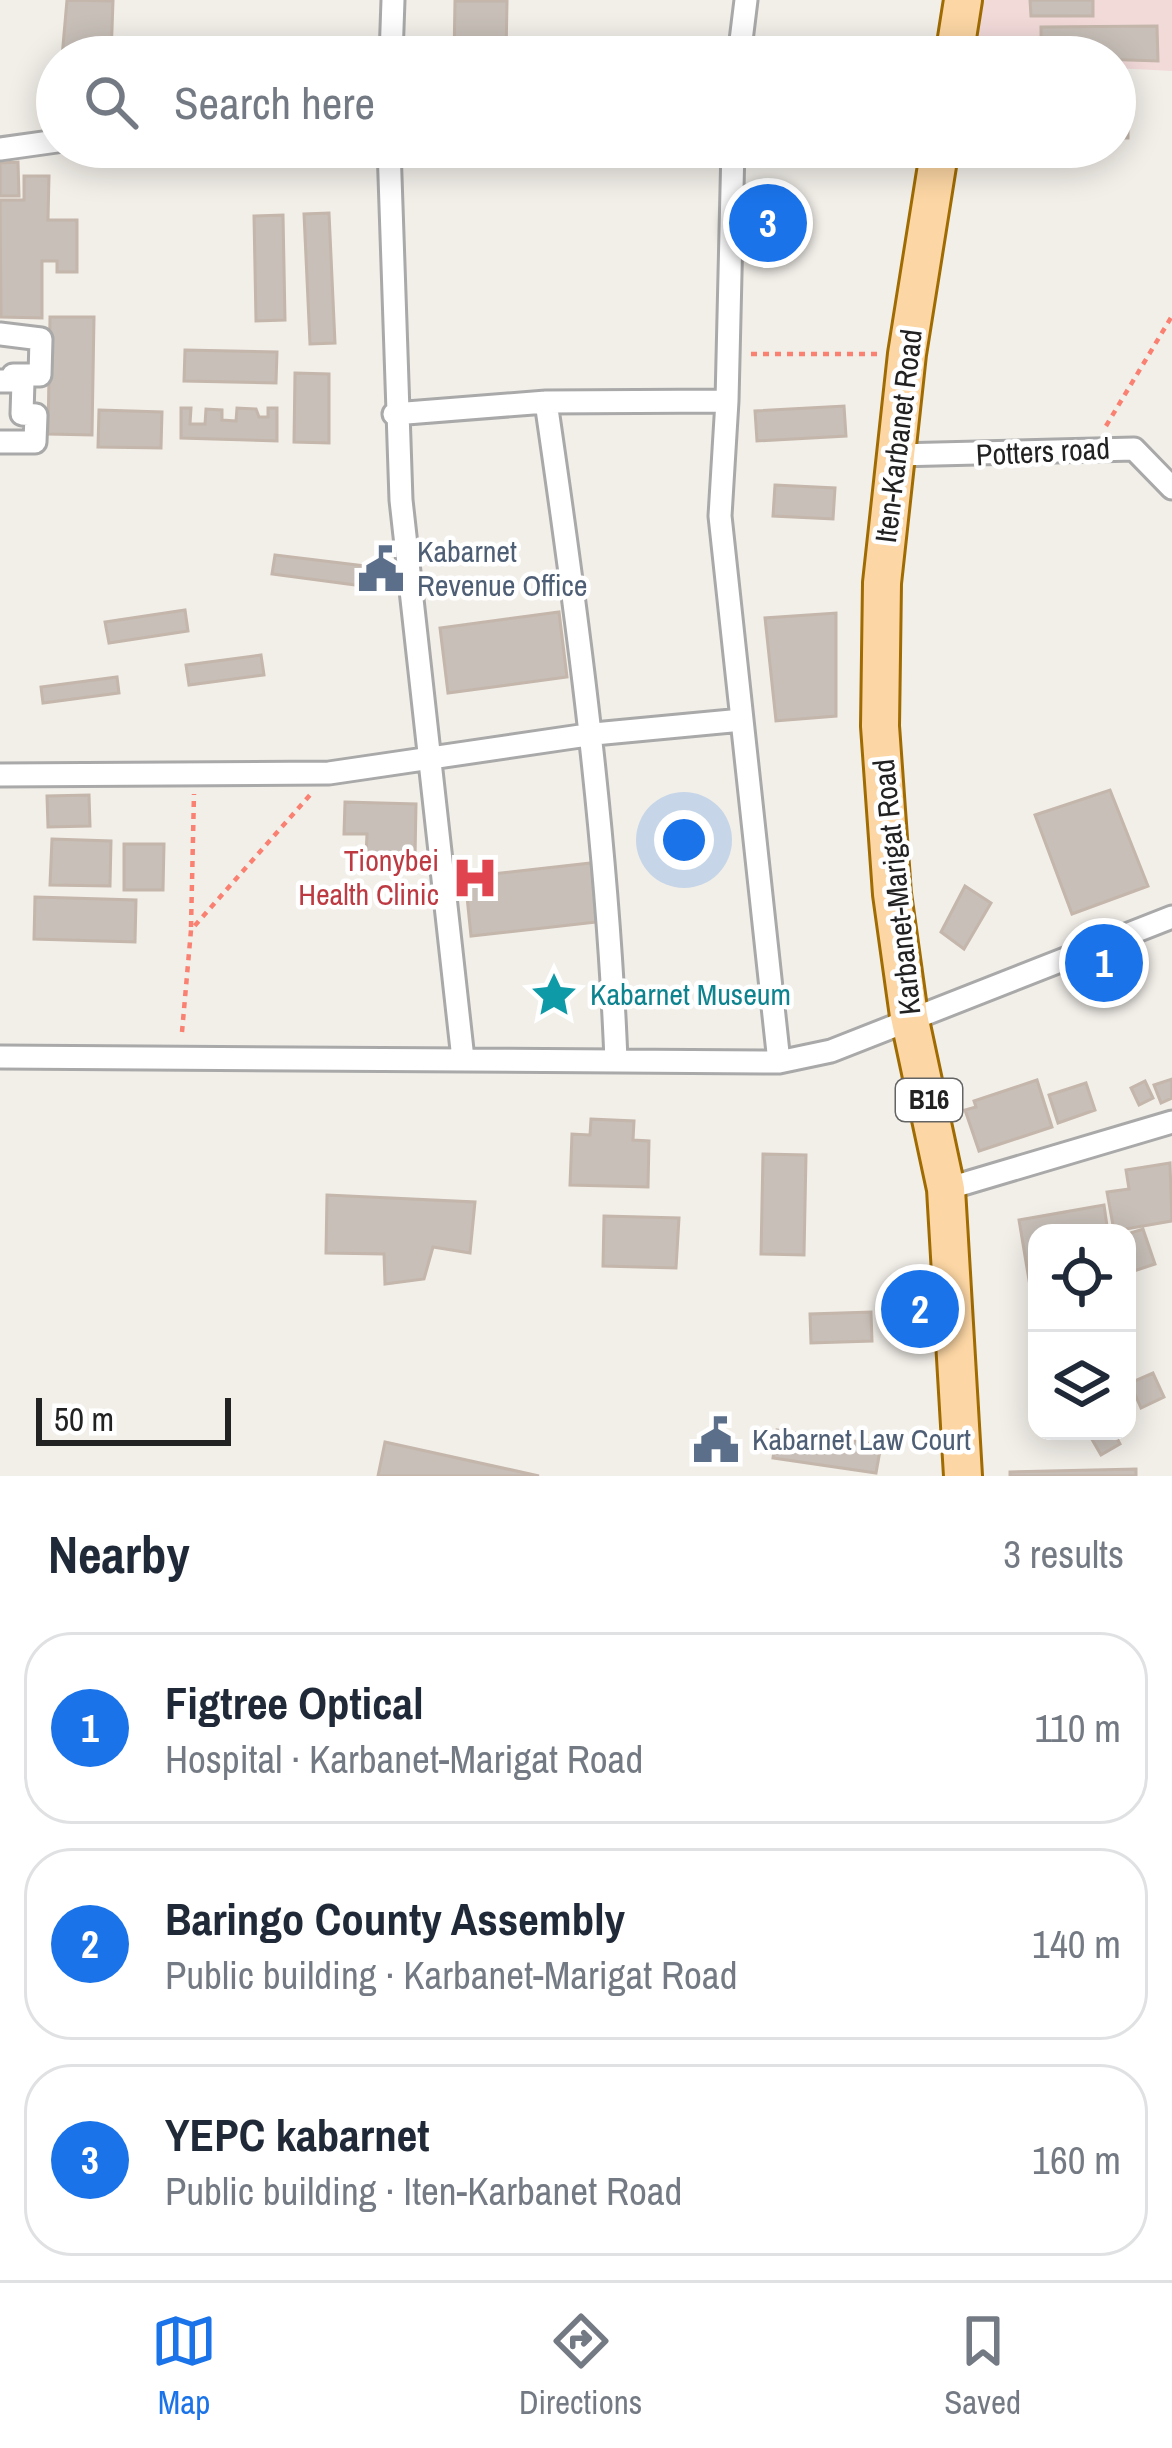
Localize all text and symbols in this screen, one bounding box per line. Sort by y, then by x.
search box [36,36,1136,168]
icon: search [78,69,144,135]
text: Search here [174,72,375,133]
pin: 3 [729,178,807,268]
street label: Iten-Karbanet Road [865,327,931,545]
street label: Potters road [975,428,1111,474]
place label: Kabarnet Revenue Office [417,531,588,605]
public building icon: Kabarnet Revenue Office [356,544,406,594]
street label: Karbanet-Marigat Road [863,757,929,1017]
your location [654,810,714,870]
place label: Tionybei Health Clinic [298,840,439,914]
hospital icon: Tionybei Health Clinic [450,853,500,903]
pin: 1 [1065,918,1143,1008]
place icon: Kabarnet Museum [529,970,579,1020]
place label: Kabarnet Museum [590,974,791,1014]
road number: B16 [896,1079,962,1121]
map controls [1028,1224,1136,1440]
button: locate [1028,1224,1136,1332]
pin: 2 [881,1264,959,1354]
button: layers [1028,1332,1136,1440]
scale bar [36,1392,231,1445]
text: 50 m [54,1397,114,1441]
public building icon: Kabarnet Law Court [691,1415,741,1465]
place label: Kabarnet Law Court [752,1419,971,1459]
text: Nearby [48,1520,190,1589]
text: 3 results [1003,1528,1124,1580]
text: Figtree Optical [165,1672,423,1733]
text: 1 [81,1702,99,1754]
text: 110 m [1034,1702,1121,1754]
text: Hospital · Karbanet-Marigat Road [165,1733,643,1785]
text: Baringo County Assembly [165,1888,625,1949]
text: 2 [81,1918,99,1970]
text: 140 m [1032,1918,1121,1970]
text: Public building · Karbanet-Marigat Road [165,1949,737,2001]
text: YEPC kabarnet [165,2104,430,2165]
text: 3 [81,2134,99,2186]
text: 160 m [1032,2134,1121,2186]
text: Public building · Iten-Karbanet Road [165,2165,682,2217]
tab: Map [151,2308,217,2424]
tab: Directions [519,2308,642,2424]
tab: Saved [944,2308,1021,2424]

